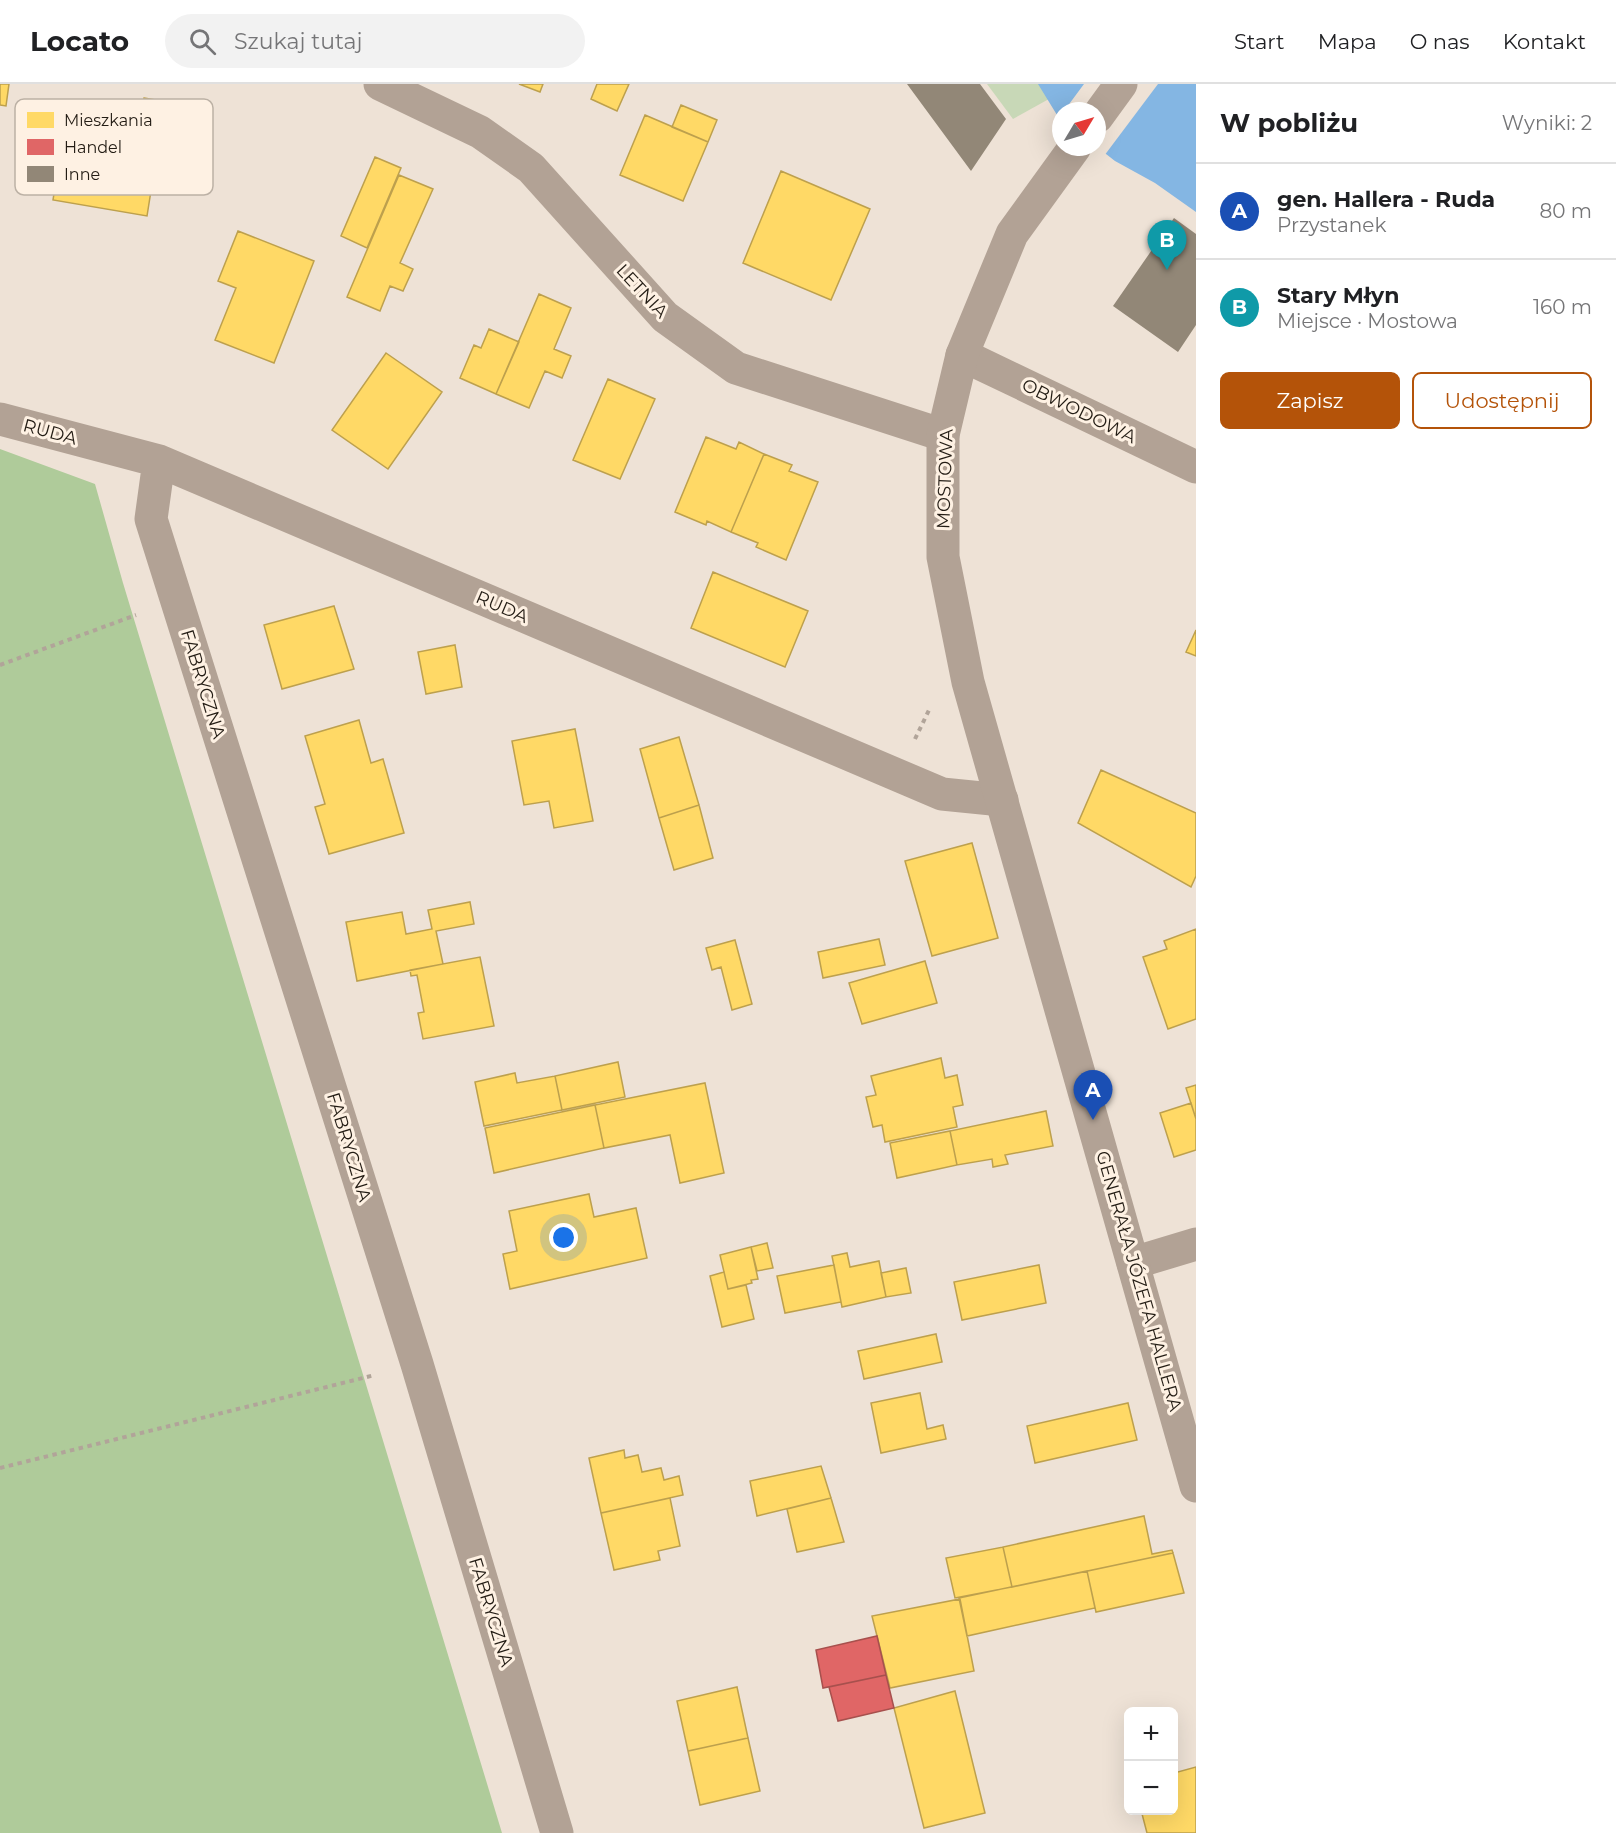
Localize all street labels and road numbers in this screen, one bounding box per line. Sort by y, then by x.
street label: LETNIA [611,259,673,323]
street label: OBWODOWA [1018,374,1140,448]
street label: RUDA [21,414,79,450]
street label: MOSTOWA [932,428,958,530]
street label: RUDA [472,586,532,628]
street label: FABRYCZNA [176,627,230,741]
street label: FABRYCZNA [322,1090,376,1204]
street label: GENERAŁA JÓZEFA HALLERA [1091,1148,1187,1414]
street label: FABRYCZNA [464,1555,518,1669]

